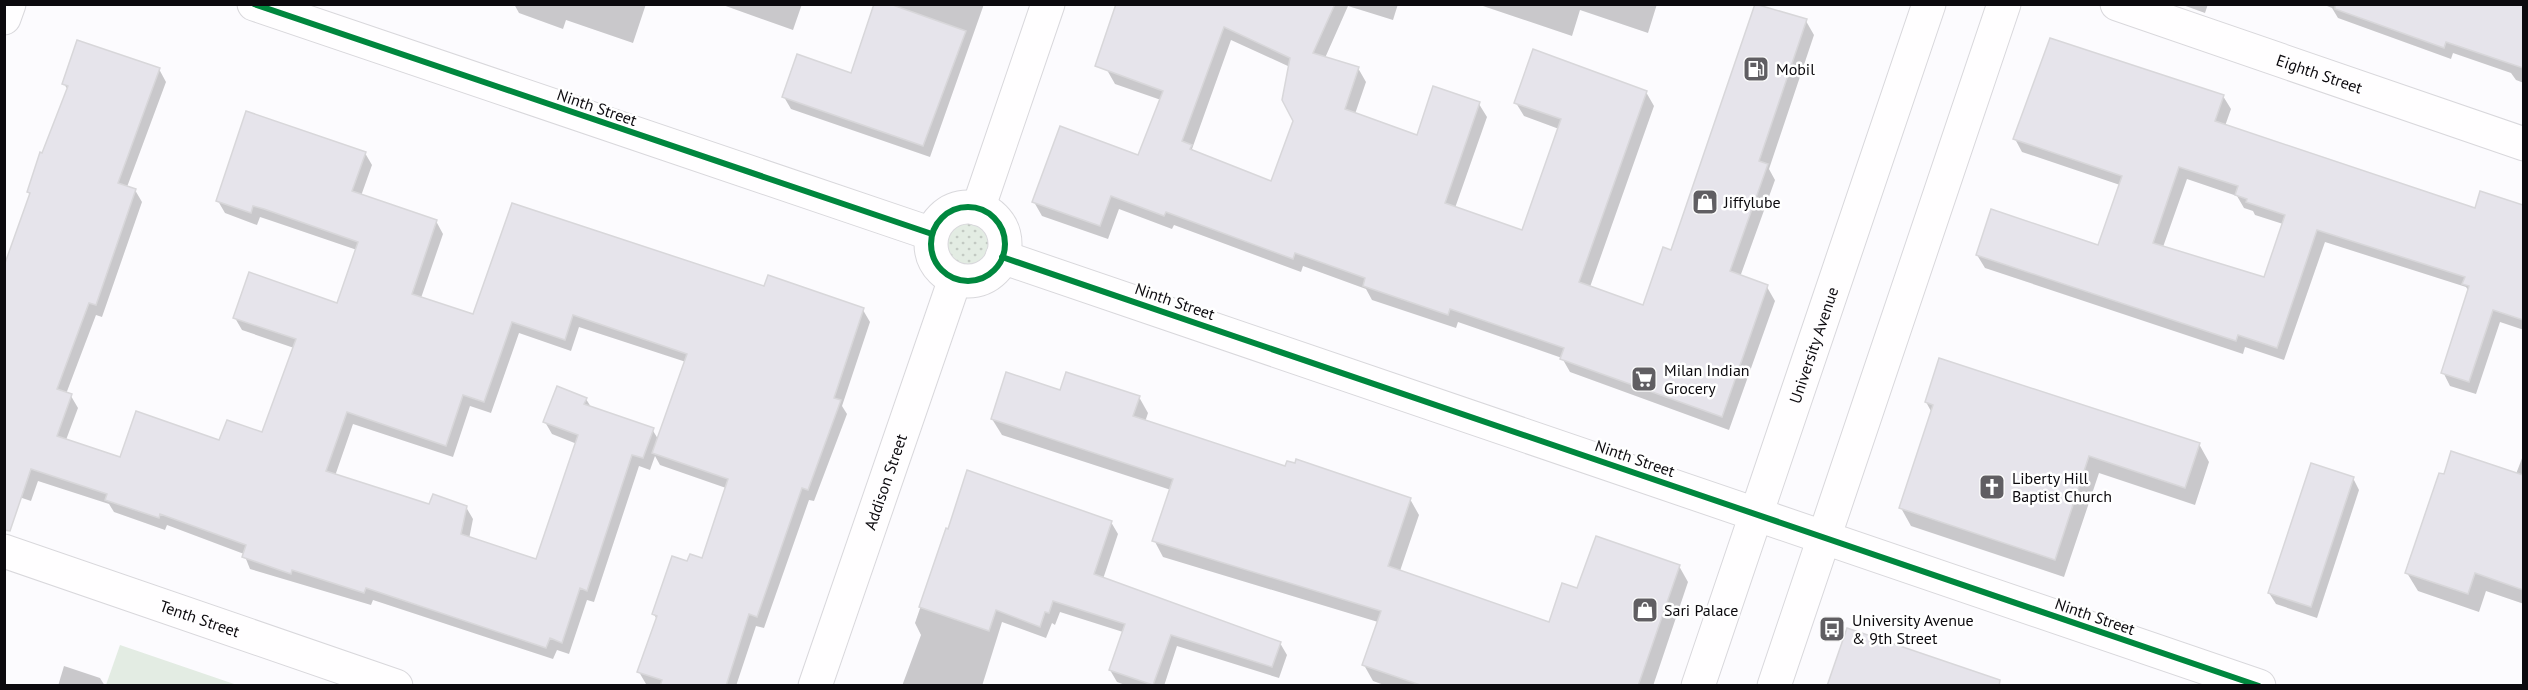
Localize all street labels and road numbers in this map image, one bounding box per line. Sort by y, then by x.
street label: Eighth Street [2274,50,2366,98]
street label: Ninth Street [554,84,640,130]
street label: Ninth Street [1132,278,1218,324]
street label: University Avenue [1784,284,1843,406]
street label: Addison Street [860,431,911,532]
street label: Ninth Street [1592,435,1678,481]
street label: Ninth Street [2052,593,2138,639]
street label: Tenth Street [157,595,243,642]

